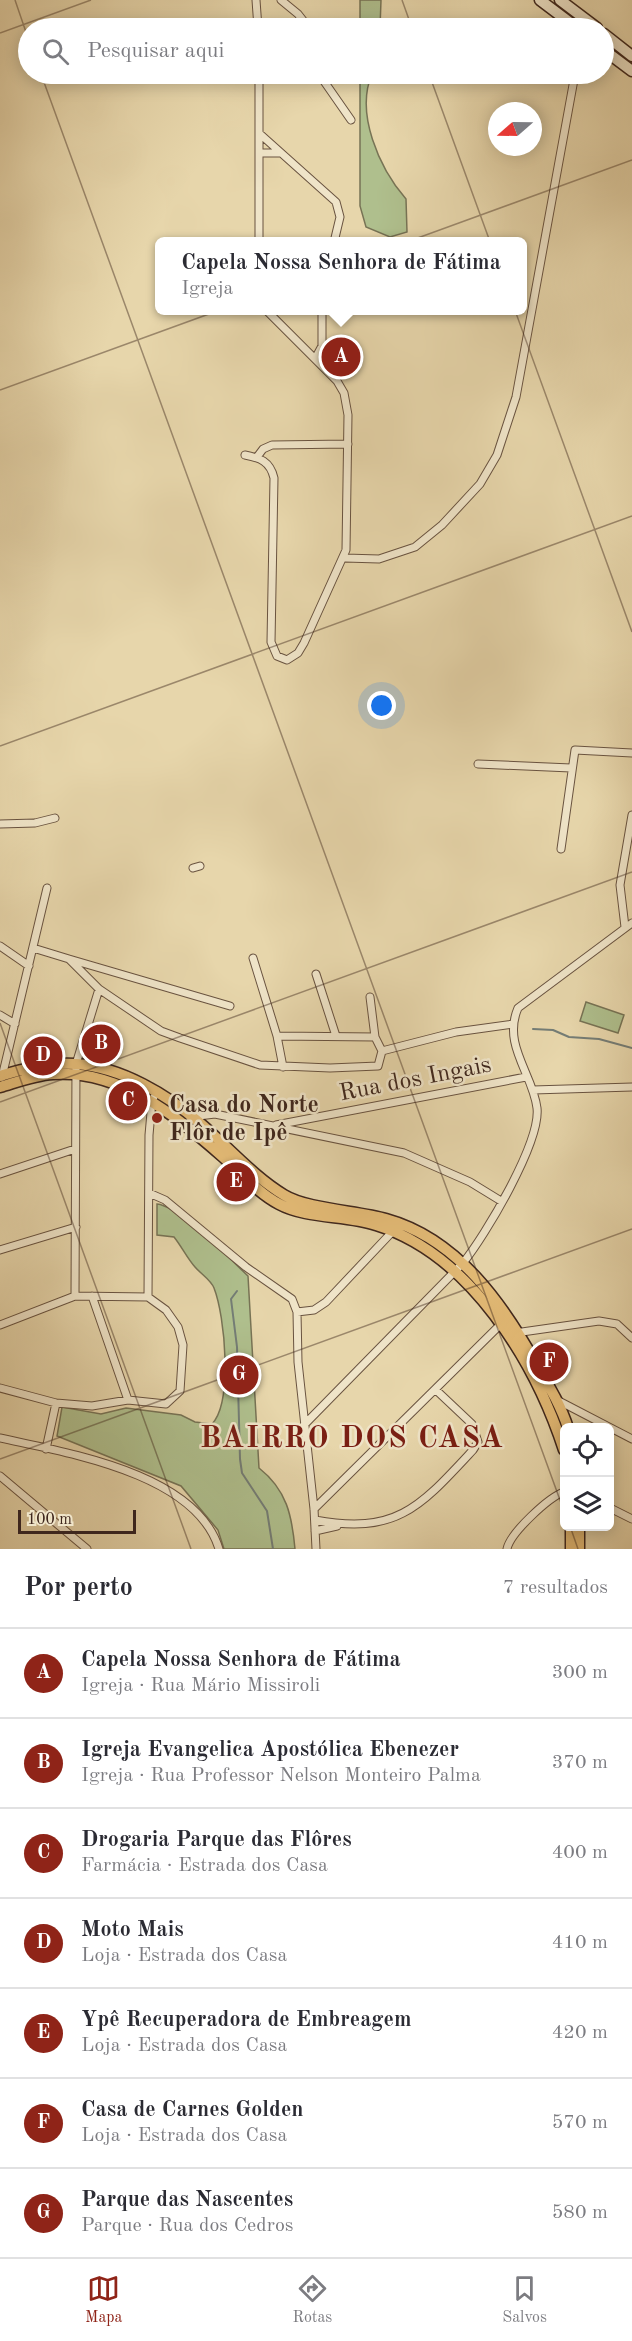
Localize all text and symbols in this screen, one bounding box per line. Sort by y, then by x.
search box [18,18,614,84]
icon: search [39,35,72,68]
text: Pesquisar aqui [87,40,224,62]
north arrow [488,102,542,156]
popup [155,237,527,315]
text: Capela Nossa Senhora de Fátima [181,252,501,274]
text: Igreja [181,279,234,299]
pin: A [322,334,360,380]
your location [367,691,396,720]
pin: B [82,1022,120,1066]
pin: D [24,1034,63,1078]
street label: Rua dos Ingais [337,1053,493,1106]
pin: C [108,1078,148,1124]
place label: Casa do Norte Flôr de Ipê [169,1094,319,1146]
marker: Casa do Norte Flôr de Ipê [150,1111,164,1125]
pin: E [216,1160,256,1204]
pin: F [530,1340,568,1384]
pin: G [220,1352,258,1398]
map controls [560,1423,614,1531]
button: locate [560,1423,614,1477]
district label: BAIRRO DOS CASA [200,1424,504,1454]
button: layers [560,1477,614,1531]
scale bar [18,1507,136,1534]
text: 100 m [27,1512,72,1528]
text: Por perto [24,1575,133,1601]
text: 7 resultados [503,1578,608,1598]
text: Capela Nossa Senhora de Fátima [81,1649,401,1671]
text: A [36,1663,51,1683]
text: 300 m [552,1663,608,1683]
text: Igreja · Rua Mário Missiroli [81,1676,320,1696]
text: Igreja Evangelica Apostólica Ebenezer [81,1739,459,1761]
text: B [36,1753,51,1773]
text: 370 m [552,1753,608,1773]
text: Igreja · Rua Professor Nelson Monteiro Palma [81,1766,481,1786]
text: Drogaria Parque das Flôres [81,1829,352,1851]
text: C [37,1843,50,1863]
text: 400 m [552,1843,608,1863]
text: Farmácia · Estrada dos Casa [81,1856,328,1876]
text: Moto Mais [81,1919,184,1941]
text: D [36,1933,51,1953]
text: 410 m [552,1933,608,1953]
text: Loja · Estrada dos Casa [81,1946,287,1966]
text: Ypê Recuperadora de Embreagem [81,2009,412,2031]
text: E [37,2023,50,2043]
text: 420 m [552,2023,608,2043]
text: Loja · Estrada dos Casa [81,2036,287,2056]
text: Casa de Carnes Golden [81,2099,304,2121]
text: F [37,2113,50,2133]
text: 570 m [552,2113,608,2133]
text: Loja · Estrada dos Casa [81,2126,287,2146]
text: Parque das Nascentes [81,2189,293,2211]
text: G [36,2203,51,2223]
text: 580 m [552,2203,608,2223]
text: Parque · Rua dos Cedros [81,2216,293,2236]
tab: Mapa [85,2272,122,2328]
tab: Rotas [292,2272,332,2328]
tab: Salvos [502,2272,547,2328]

